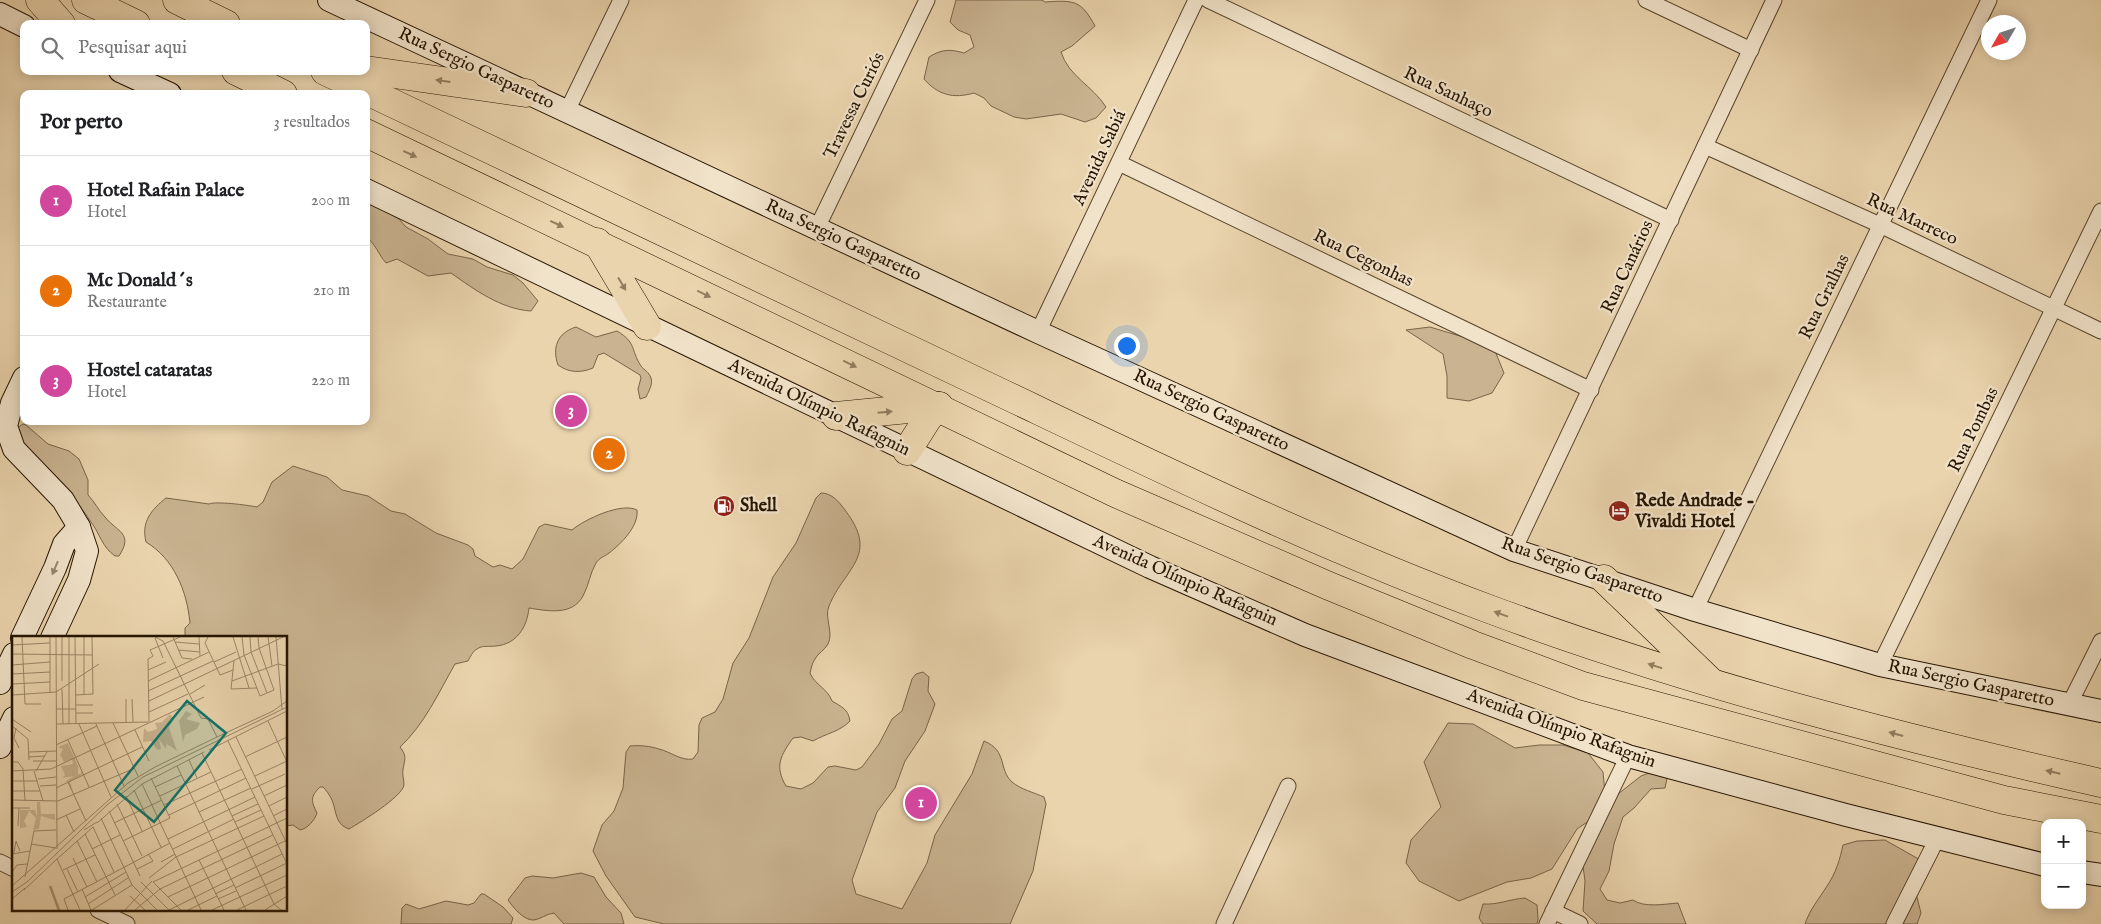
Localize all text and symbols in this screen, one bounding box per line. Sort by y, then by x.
north arrow [1981,15,2026,60]
search box [20,20,370,75]
street label: Rua Sergio Gasparetto [394,23,558,115]
icon: search [38,34,66,62]
text: Pesquisar aqui [78,36,187,60]
street label: Travessa Curiós [819,49,891,163]
street label: Rua Sanhaço [1400,62,1497,124]
one-way arrow [435,77,451,85]
street label: Avenida Sabiá [1067,106,1132,210]
text: Por perto [40,109,122,136]
text: 3 resultados [274,113,350,133]
one-way arrow [403,150,417,158]
text: Hotel Rafain Palace [87,179,244,203]
street label: Rua Marreco [1863,189,1962,251]
text: 1 [53,191,59,211]
text: 200 m [311,191,350,211]
street label: Rua Sergio Gasparetto [761,195,925,287]
text: Hotel [87,203,126,223]
street label: Rua Canários [1596,217,1660,317]
one-way arrow [550,220,564,228]
street label: Rua Cegonhas [1309,225,1417,293]
street label: Rua Gralhas [1795,251,1855,343]
text: Mc Donald´s [87,269,193,293]
one-way arrow [617,277,626,290]
text: 2 [52,281,60,301]
text: 210 m [313,281,350,301]
one-way arrow [697,290,711,298]
text: Restaurante [87,293,167,313]
your location [1114,333,1140,359]
street label: Avenida Olímpio Rafagnin [723,353,914,462]
text: Hostel cataratas [87,359,212,383]
one-way arrow [843,360,857,368]
street label: Rua Sergio Gasparetto [1129,365,1293,457]
text: 3 [53,371,59,391]
text: 220 m [311,371,350,391]
text: Hotel [87,383,126,403]
street label: Rua Pombas [1944,384,2004,476]
pin: 3 [555,392,587,430]
one-way arrow [877,407,893,415]
pin: 2 [593,435,625,473]
place label: Rede Andrade - Vivaldi Hotel [1634,490,1755,534]
fuel station icon: Shell [712,494,736,518]
place label: Shell [740,495,778,518]
hotel icon: Rede Andrade - Vivaldi Hotel [1607,499,1631,523]
street label: Avenida Olímpio Rafagnin [1088,529,1281,632]
street label: Rua Sergio Gasparetto [1498,533,1666,610]
one-way arrow [50,561,58,575]
one-way arrow [1494,610,1509,617]
inset map [12,636,288,912]
street label: Rua Sergio Gasparetto [1886,655,2057,713]
one-way arrow [1647,662,1662,670]
street label: Avenida Olímpio Rafagnin [1462,684,1659,774]
one-way arrow [1888,730,1903,738]
one-way arrow [2046,768,2061,776]
pin: 1 [905,784,937,822]
map controls [2041,819,2086,909]
button: + [2041,819,2086,864]
button: − [2041,864,2086,909]

